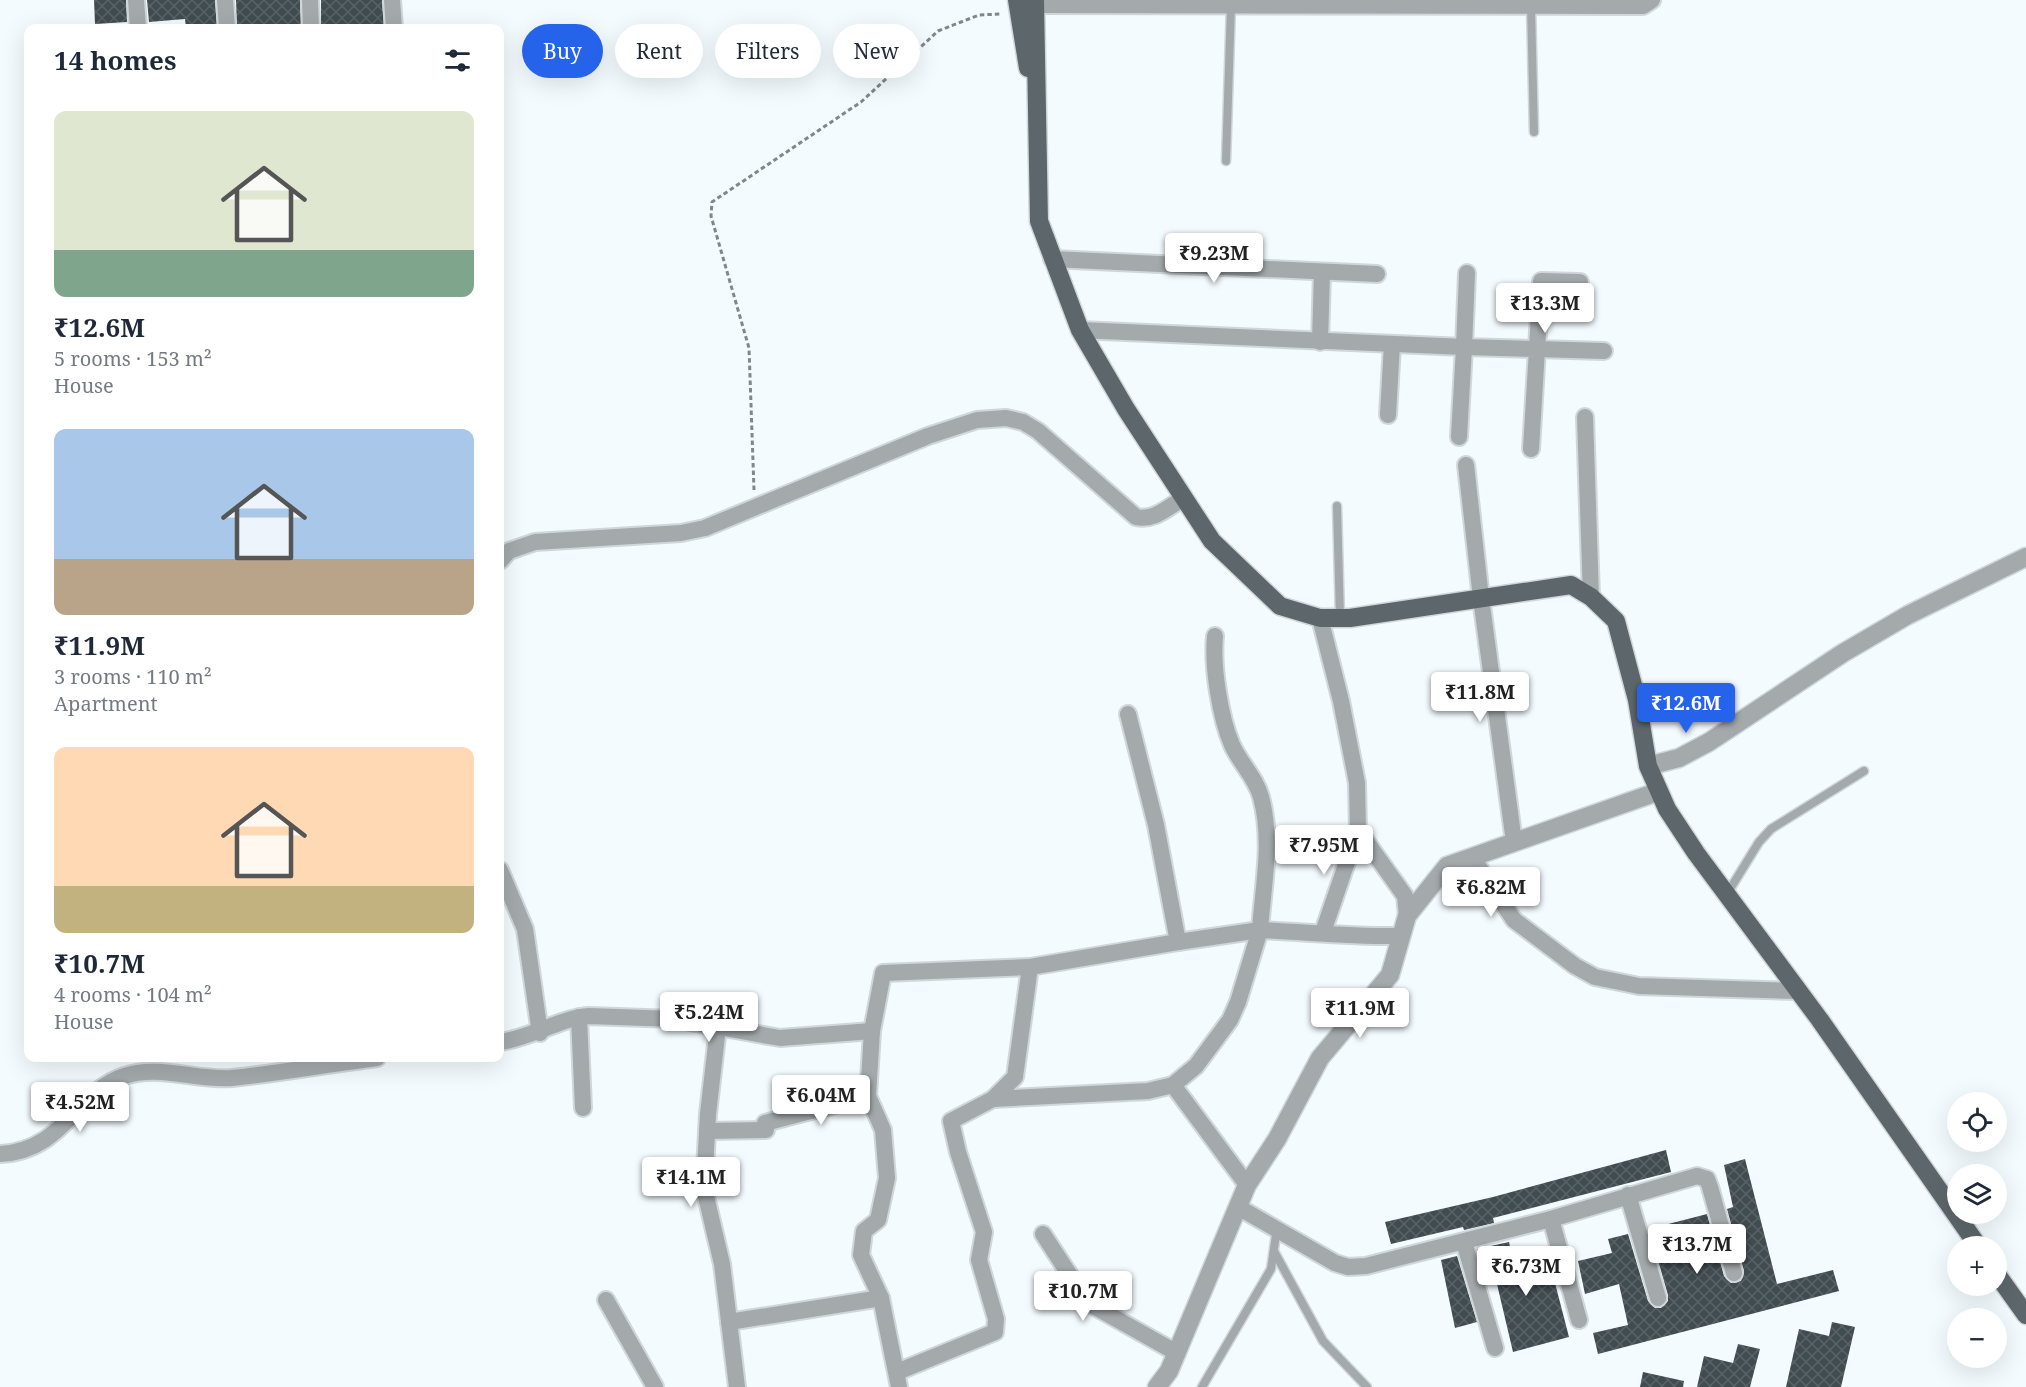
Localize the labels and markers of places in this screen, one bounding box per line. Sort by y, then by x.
pin: ₹9.23M [1165,233,1263,284]
pin: ₹13.3M [1496,283,1594,334]
pin: ₹11.8M [1431,672,1529,723]
pin: ₹12.6M [1637,683,1735,734]
pin: ₹7.95M [1275,825,1373,876]
pin: ₹6.82M [1442,867,1540,918]
pin: ₹11.9M [1311,988,1409,1039]
pin: ₹5.24M [660,992,758,1043]
pin: ₹6.04M [772,1075,870,1126]
pin: ₹4.52M [31,1082,129,1133]
pin: ₹14.1M [642,1157,740,1208]
pin: ₹13.7M [1648,1224,1746,1275]
pin: ₹6.73M [1477,1246,1575,1297]
pin: ₹10.7M [1034,1271,1132,1322]

